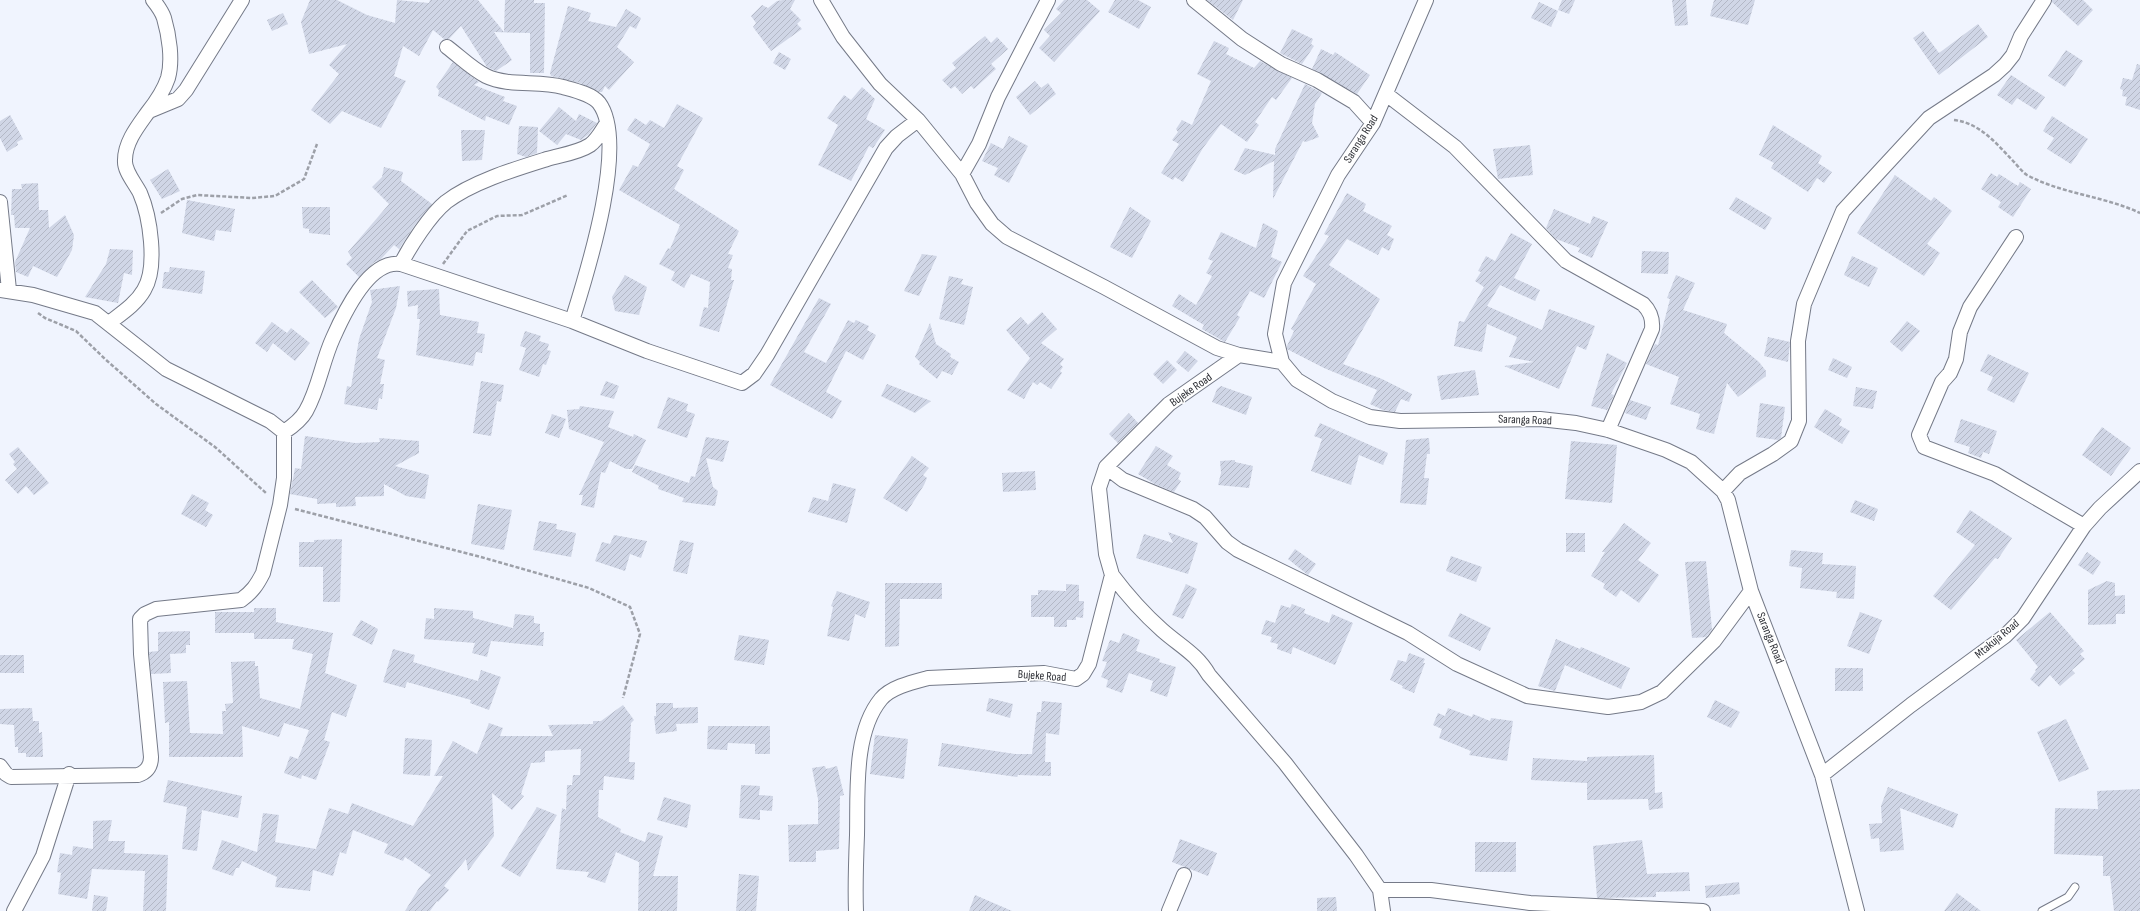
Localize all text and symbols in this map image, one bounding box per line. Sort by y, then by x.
street label: Saranga Road [1340,112,1382,166]
street label: Bujeke Road [1167,370,1215,410]
street label: Saranga Road [1498,412,1552,428]
street label: Saranga Road [1753,610,1787,666]
street label: Mtakuja Road [1972,616,2022,662]
street label: Bujeke Road [1017,667,1067,685]

